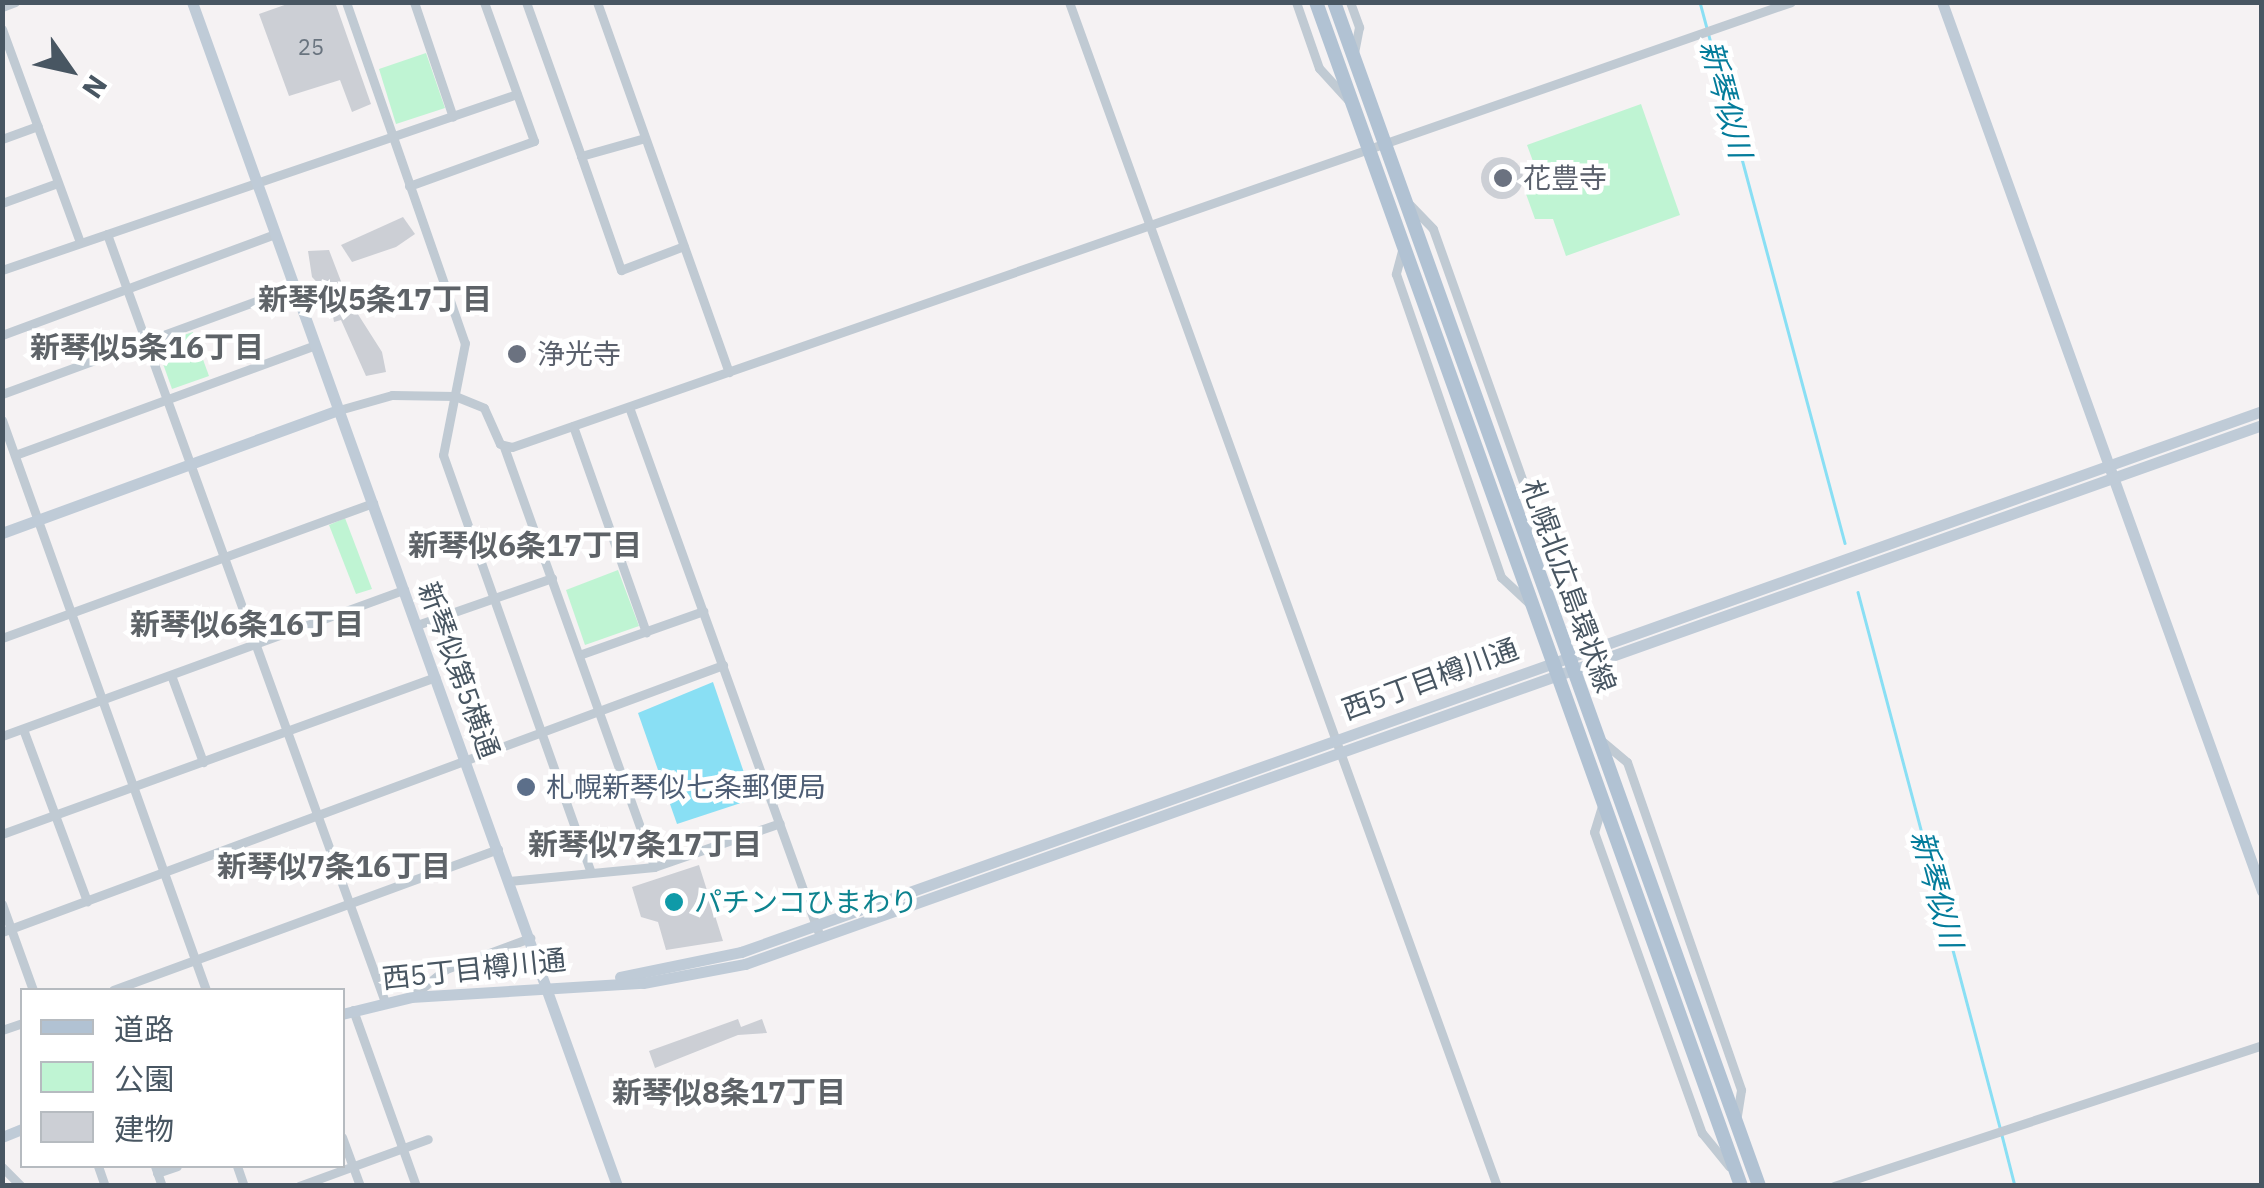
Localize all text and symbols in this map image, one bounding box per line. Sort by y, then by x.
north arrow [20,20,120,120]
house number: 25 [298,34,324,60]
water label: 新琴似川 [1693,36,1759,162]
text: N [74,68,116,106]
place label: 花豊寺 [1523,161,1607,195]
marker: 花豊寺 [1492,167,1514,189]
district label: 新琴似5条17丁目 [258,281,492,317]
district label: 新琴似5条16丁目 [30,329,264,365]
place label: 浄光寺 [537,337,621,371]
marker: 浄光寺 [506,343,528,365]
street label: 札幌北広島環状線 [1515,475,1623,697]
district label: 新琴似6条17丁目 [408,527,642,563]
street label: 新琴似第5横通 [412,577,506,763]
district label: 新琴似6条16丁目 [130,606,364,642]
street label: 西5丁目樽川通 [1337,632,1523,726]
place label: 札幌新琴似七条郵便局 [546,770,826,804]
marker: 札幌新琴似七条郵便局 [515,776,537,798]
district label: 新琴似7条17丁目 [528,826,762,862]
water label: 新琴似川 [1904,826,1970,952]
district label: 新琴似7条16丁目 [217,848,451,884]
place label: パチンコひまわり [694,885,918,919]
marker: パチンコひまわり [663,891,685,913]
street label: 西5丁目樽川通 [380,943,568,995]
legend [20,988,345,1168]
text: 道路 [114,1009,174,1048]
text: 公園 [114,1059,174,1098]
district label: 新琴似8条17丁目 [612,1074,846,1110]
text: 建物 [114,1109,174,1148]

